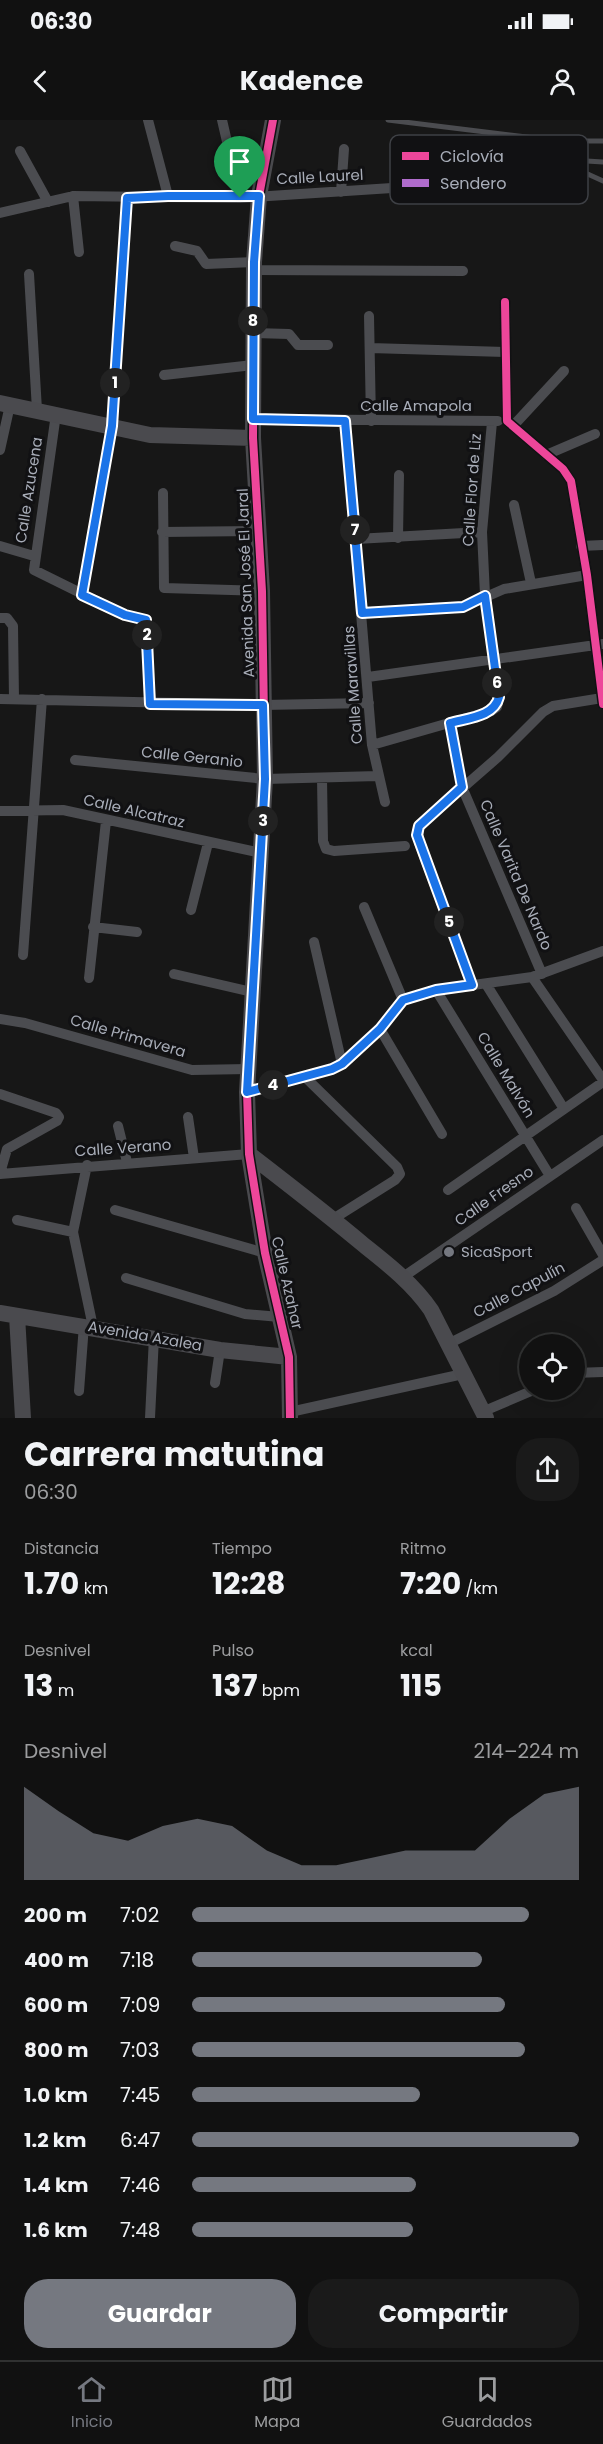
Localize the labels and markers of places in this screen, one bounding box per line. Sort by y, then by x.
pin [214,136,265,198]
pin: 8 [238,306,268,336]
pin: 1 [100,368,130,398]
pin: 7 [340,515,370,545]
pin: 2 [132,620,162,650]
pin: 6 [482,668,512,698]
pin: 3 [248,806,278,836]
pin: 5 [434,907,464,937]
pin: 4 [258,1070,288,1100]
place label: SicaSport [461,1241,532,1262]
marker: SicaSport [442,1245,456,1259]

